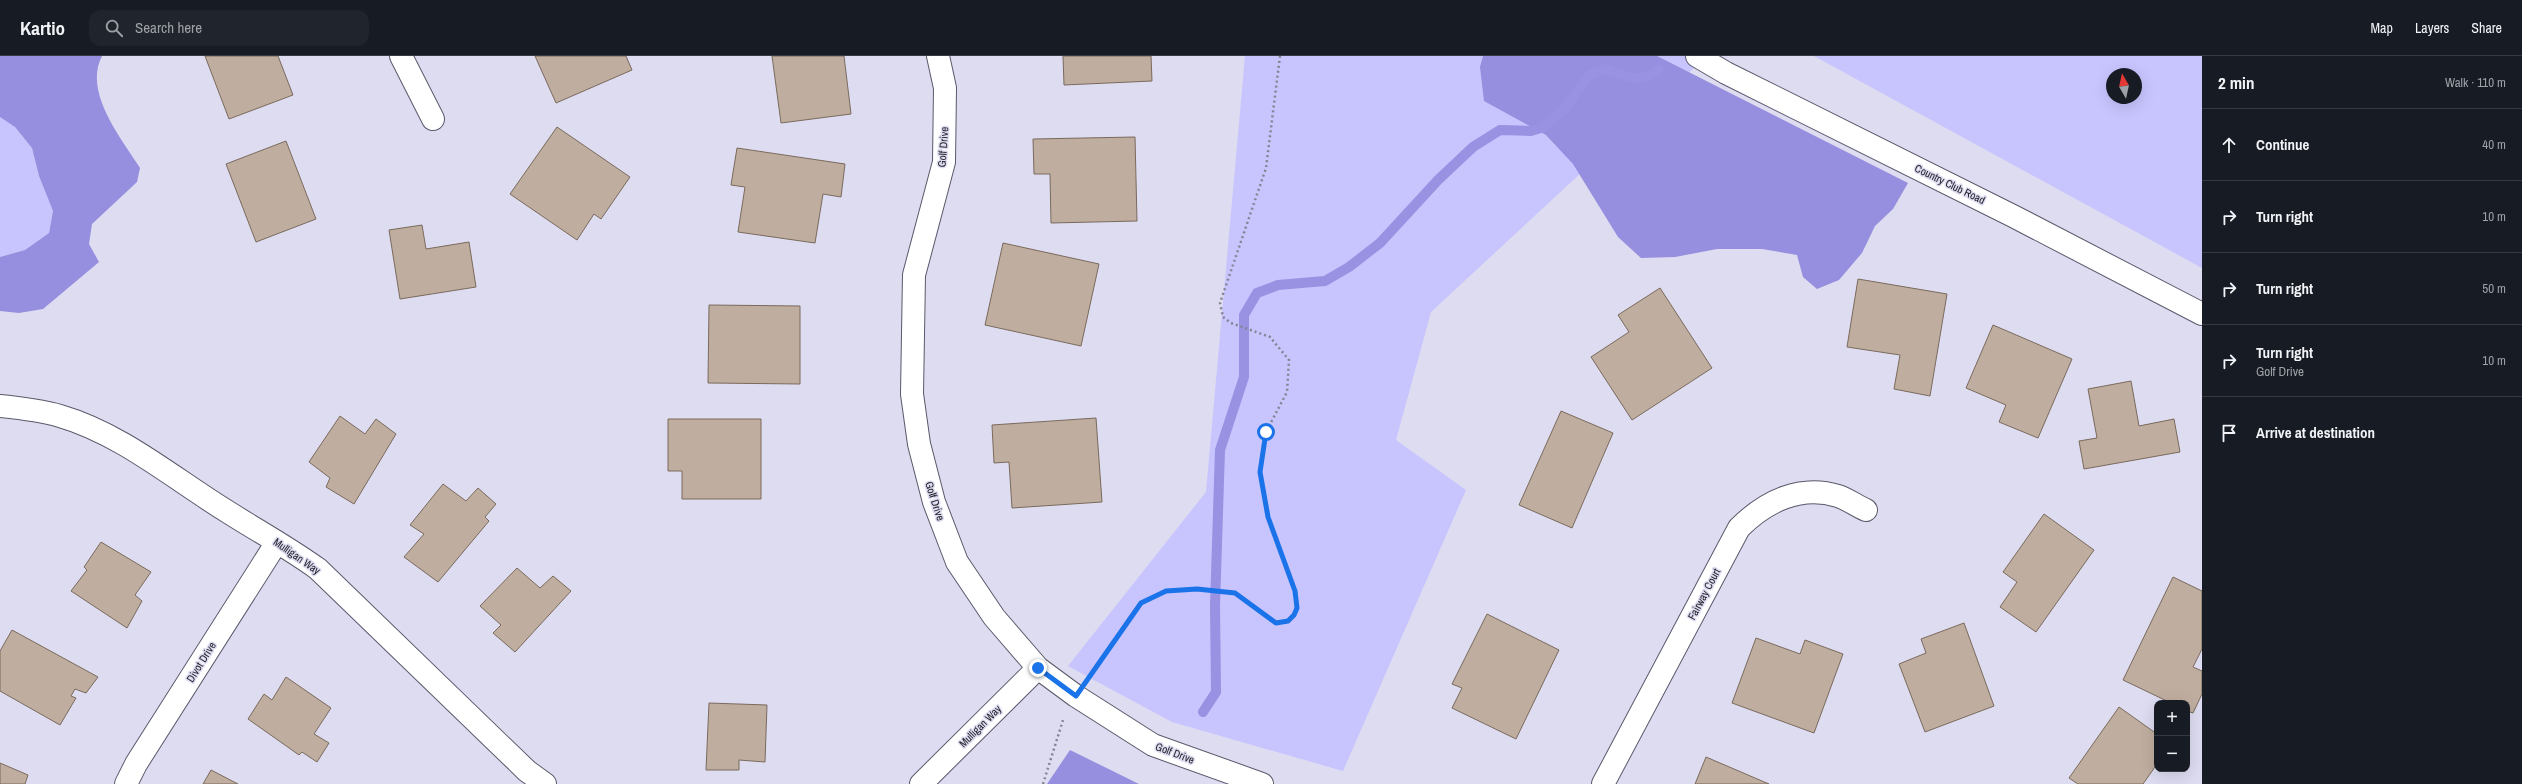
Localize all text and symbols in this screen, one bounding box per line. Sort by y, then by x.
search box [89,10,369,46]
text: Kartio [20,15,65,41]
icon: search [103,17,125,39]
text: Search here [135,17,202,38]
text: Map [2371,19,2393,37]
text: Layers [2415,19,2449,37]
text: Share [2471,19,2502,37]
north arrow [2106,68,2142,104]
text: 2 min [2218,71,2254,94]
text: Walk · 110 m [2445,74,2506,91]
street label: Golf Drive [935,126,951,168]
icon: ahead [2218,134,2240,156]
text: Continue [2256,134,2309,155]
text: 40 m [2482,136,2506,153]
street label: Country Club Road [1912,161,1988,207]
icon: right [2218,206,2240,228]
text: Turn right [2256,206,2313,227]
text: 10 m [2482,208,2506,225]
icon: right [2218,278,2240,300]
text: Turn right [2256,278,2313,299]
text: 50 m [2482,280,2506,297]
text: Turn right [2256,342,2313,363]
icon: right [2218,350,2240,372]
text: 10 m [2482,352,2506,369]
text: Golf Drive [2256,363,2304,380]
icon: arrive [2218,422,2240,444]
text: Arrive at destination [2256,422,2375,443]
route start [1257,423,1275,441]
street label: Golf Drive [922,480,948,522]
street label: Mulligan Way [271,535,324,578]
street label: Fairway Court [1685,565,1724,622]
street label: Divot Drive [183,639,219,685]
route end [1029,659,1047,677]
map controls [2154,700,2190,772]
button: + [2154,700,2190,736]
street label: Mulligan Way [956,702,1004,750]
button: − [2154,736,2190,772]
street label: Golf Drive [1154,739,1196,767]

